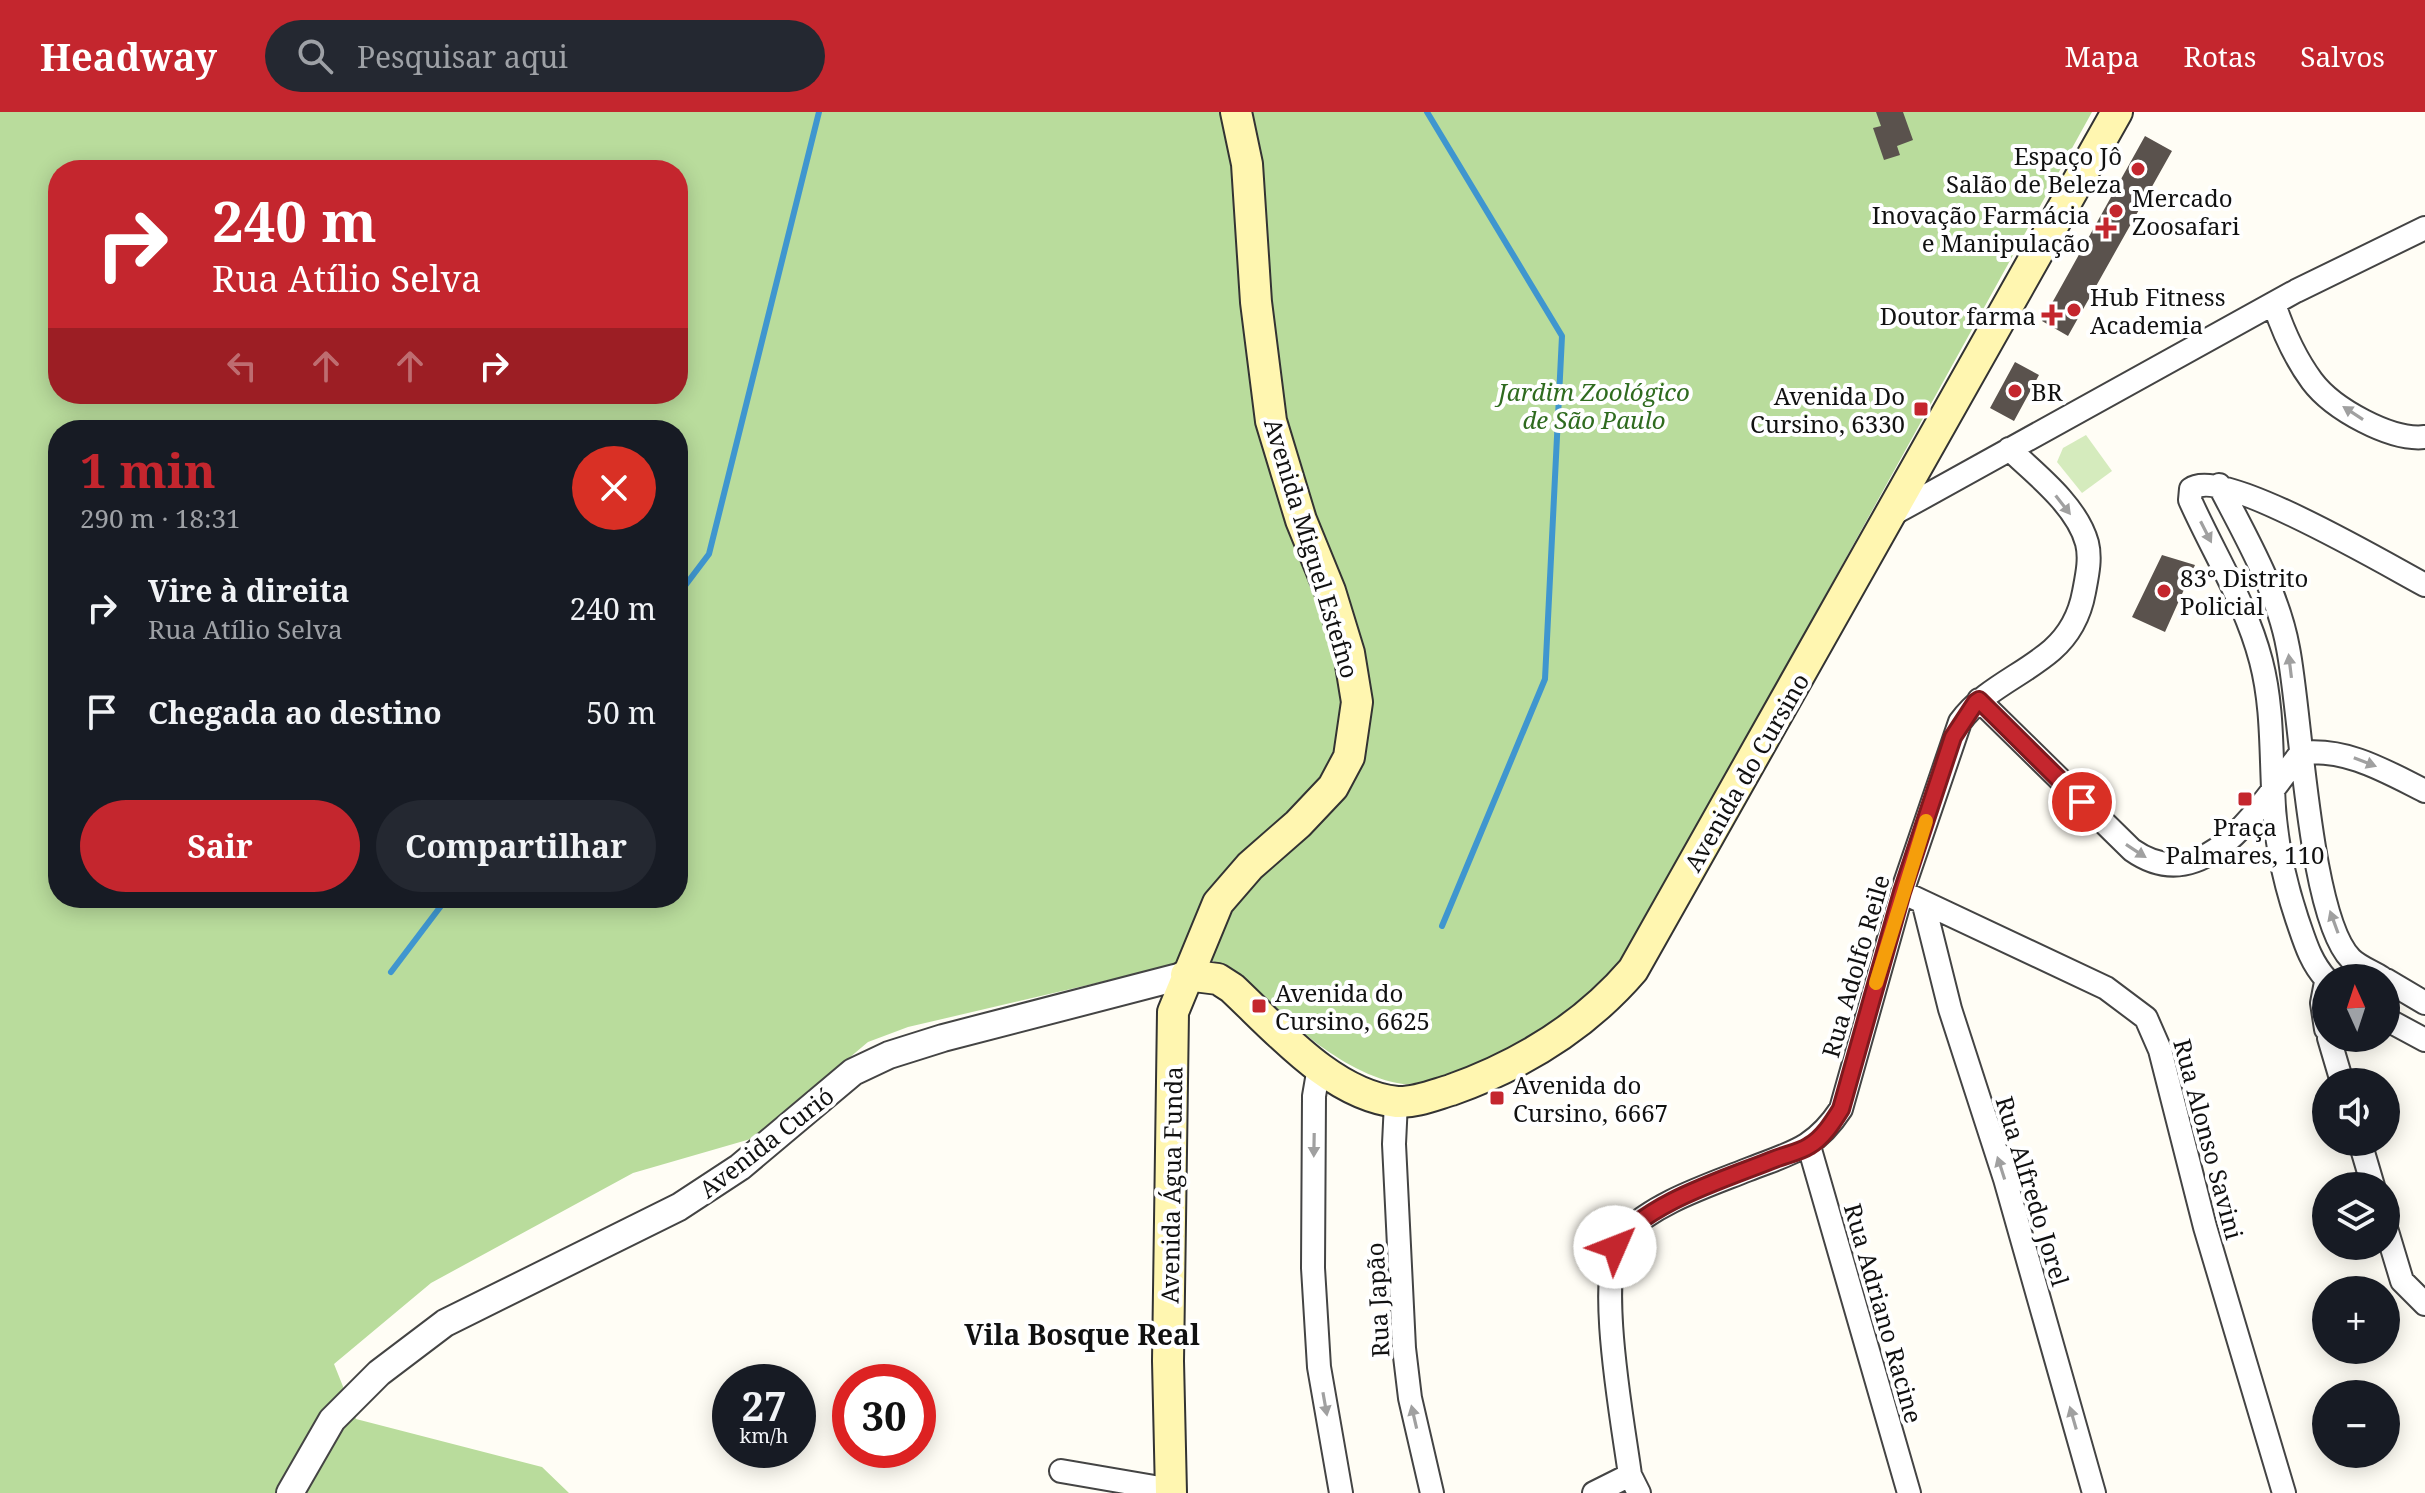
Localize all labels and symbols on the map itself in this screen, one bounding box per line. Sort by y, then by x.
place label: Espaço Jô Salão de Beleza [1946,139,2122,200]
marker: Espaço Jô Salão de Beleza [2129,160,2147,178]
place label: Mercado Zoosafari [2132,181,2240,242]
place label: Inovação Farmácia e Manipulação [1872,198,2090,259]
marker: Mercado Zoosafari [2107,202,2125,220]
marker: Inovação Farmácia e Manipulação [2097,219,2115,237]
place label: Hub Fitness Academia [2090,280,2226,341]
place label: Doutor farma [1880,299,2036,332]
marker: Hub Fitness Academia [2065,301,2083,319]
marker: Doutor farma [2043,306,2061,324]
park label: Jardim Zoológico de São Paulo [1494,375,1690,436]
place label: BR [2031,375,2063,408]
place label: Avenida Do Cursino, 6330 [1750,379,1905,440]
marker: BR [2006,382,2024,400]
marker: Avenida Do Cursino, 6330 [1912,400,1930,418]
one-way arrow [2342,407,2364,421]
street label: Avenida Miguel Estefno [1257,414,1367,682]
one-way arrow [2054,495,2071,515]
one-way arrow [2199,521,2213,544]
place label: 83° Distrito Policial [2180,561,2308,622]
marker: 83° Distrito Policial [2155,582,2173,600]
one-way arrow [2284,653,2297,678]
street label: Avenida do Cursino [1676,667,1816,877]
one-way arrow [2353,756,2377,769]
pin [2048,768,2116,836]
marker: Praça Palmares, 110 [2236,790,2254,808]
place label: Praça Palmares, 110 [2165,810,2325,871]
one-way arrow [2126,843,2147,858]
street label: Rua Adolfo Reile [1813,871,1897,1061]
one-way arrow [2327,910,2339,934]
north arrow [2312,964,2400,1052]
place label: Avenida do Cursino, 6625 [1275,976,1430,1037]
marker: Avenida do Cursino, 6625 [1250,997,1268,1015]
street label: Rua Alonso Savini [2166,1035,2252,1243]
street label: Avenida Água Funda [1152,1066,1190,1304]
place label: Avenida do Cursino, 6667 [1513,1068,1668,1129]
street label: Avenida Curió [692,1079,840,1205]
marker: Avenida do Cursino, 6667 [1488,1089,1506,1107]
street label: Rua Alfredo Jorel [1988,1092,2078,1291]
one-way arrow [1308,1133,1320,1158]
one-way arrow [1994,1156,2006,1180]
street label: Rua Adriano Racine [1837,1199,1931,1427]
position arrow [1573,1205,1657,1289]
street label: Rua Japão [1358,1242,1396,1358]
district label: Vila Bosque Real [964,1315,1200,1353]
speed limit sign: 30 [832,1364,936,1468]
one-way arrow [1320,1392,1332,1417]
one-way arrow [1408,1404,1420,1429]
one-way arrow [2066,1406,2079,1430]

